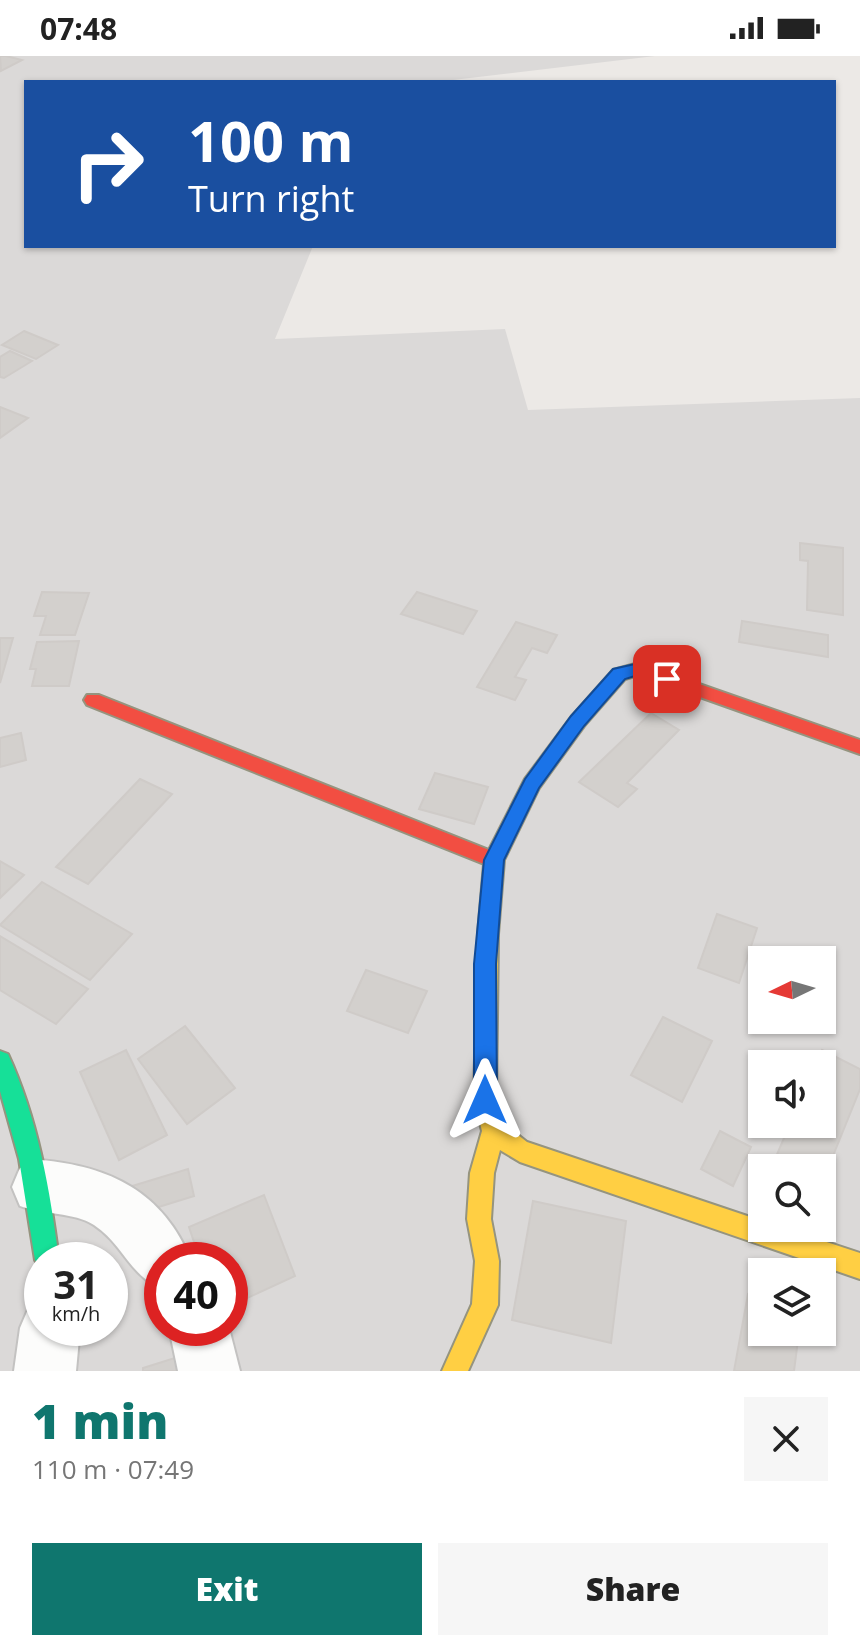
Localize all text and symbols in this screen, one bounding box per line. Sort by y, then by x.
text: 07:48 [40,8,117,49]
text: 100 m [188,102,354,178]
icon: right [56,112,160,216]
text: Turn right [188,174,354,223]
pin [633,645,701,713]
icon: arrive [645,657,689,701]
north arrow [748,946,836,1034]
map controls [748,946,836,1346]
button: sound [748,1050,836,1138]
position arrow [443,1058,527,1142]
button: search [748,1154,836,1242]
speed limit sign: 40 [144,1242,248,1346]
text: 31 [53,1256,99,1311]
button: layers [748,1258,836,1346]
text: km/h [52,1300,100,1327]
text: 1 min [32,1388,168,1453]
button: close [744,1397,828,1481]
text: 110 m · 07:49 [32,1451,194,1487]
button: Exit [32,1543,422,1635]
button: Share [438,1543,828,1635]

